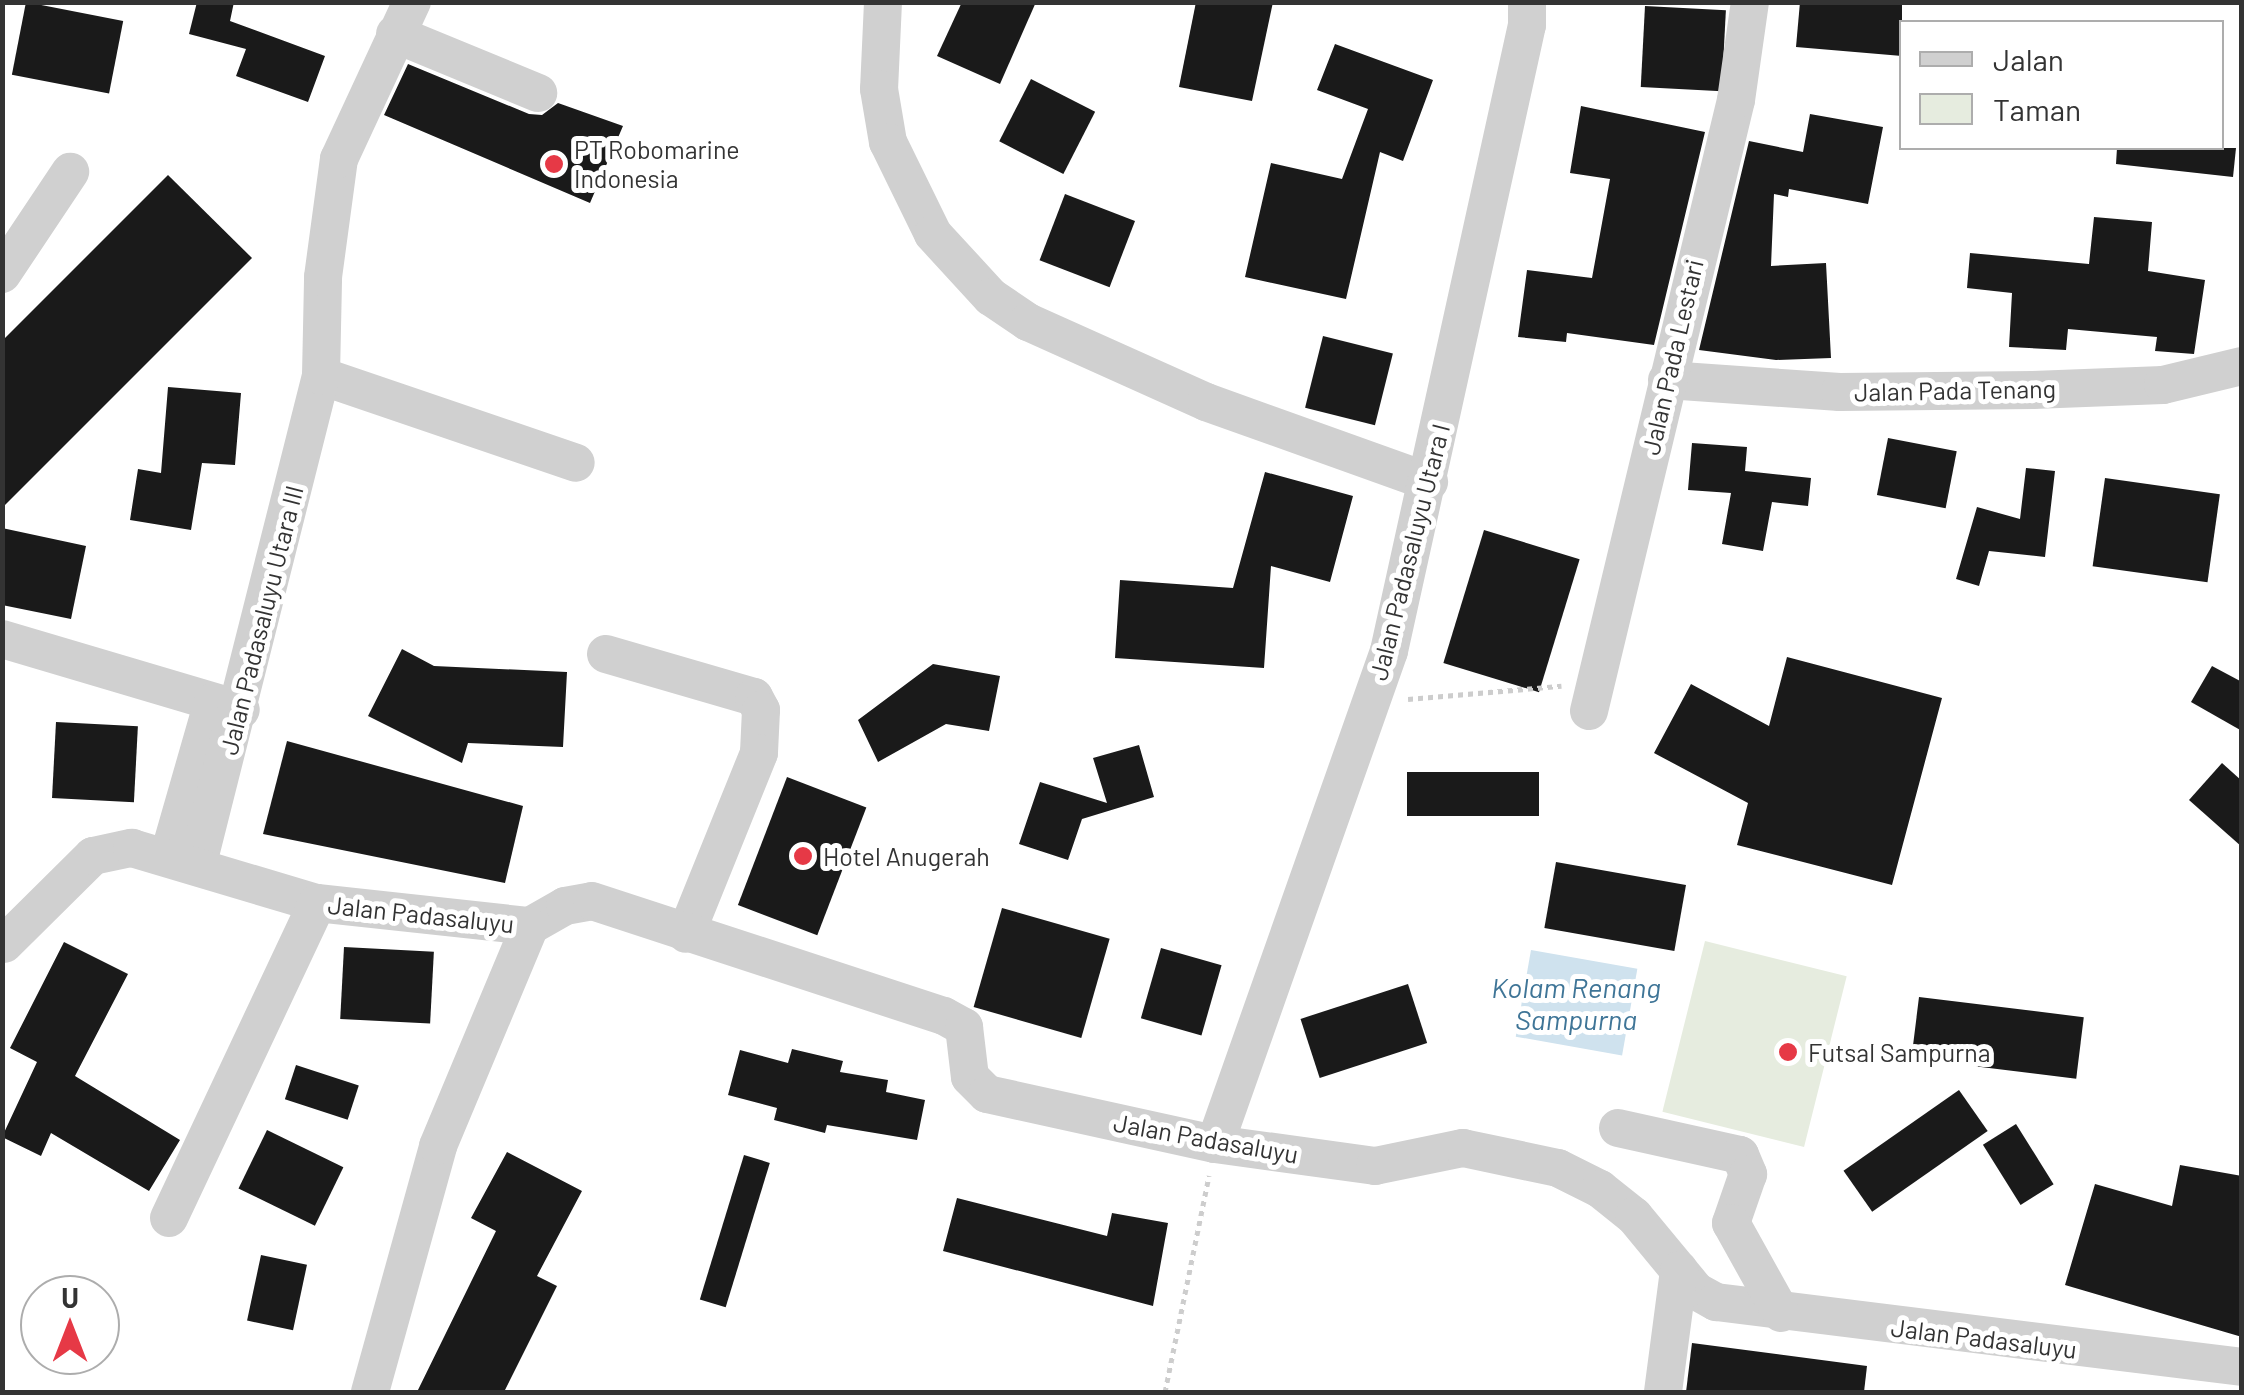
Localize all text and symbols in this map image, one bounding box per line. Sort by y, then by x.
legend [1899,20,2224,150]
text: Jalan [1993,41,2064,77]
text: Taman [1993,91,2081,127]
place label: PT Robomarine Indonesia [574,135,740,194]
marker: PT Robomarine Indonesia [543,153,565,175]
street label: Jalan Pada Lestari [1635,256,1709,458]
street label: Jalan Pada Tenang [1854,373,2056,407]
street label: Jalan Padasaluyu Utara I [1363,421,1455,683]
street label: Jalan Padasaluyu Utara III [213,482,309,758]
place label: Hotel Anugerah [823,841,990,871]
marker: Hotel Anugerah [792,845,814,867]
street label: Jalan Padasaluyu [326,889,516,939]
water label: Kolam Renang Sampurna [1491,970,1661,1036]
place label: Futsal Sampurna [1808,1037,1990,1067]
marker: Futsal Sampurna [1777,1041,1799,1063]
street label: Jalan Padasaluyu [1111,1107,1301,1169]
north arrow [20,1275,120,1375]
text: U [61,1280,79,1314]
street label: Jalan Padasaluyu [1889,1312,2079,1364]

